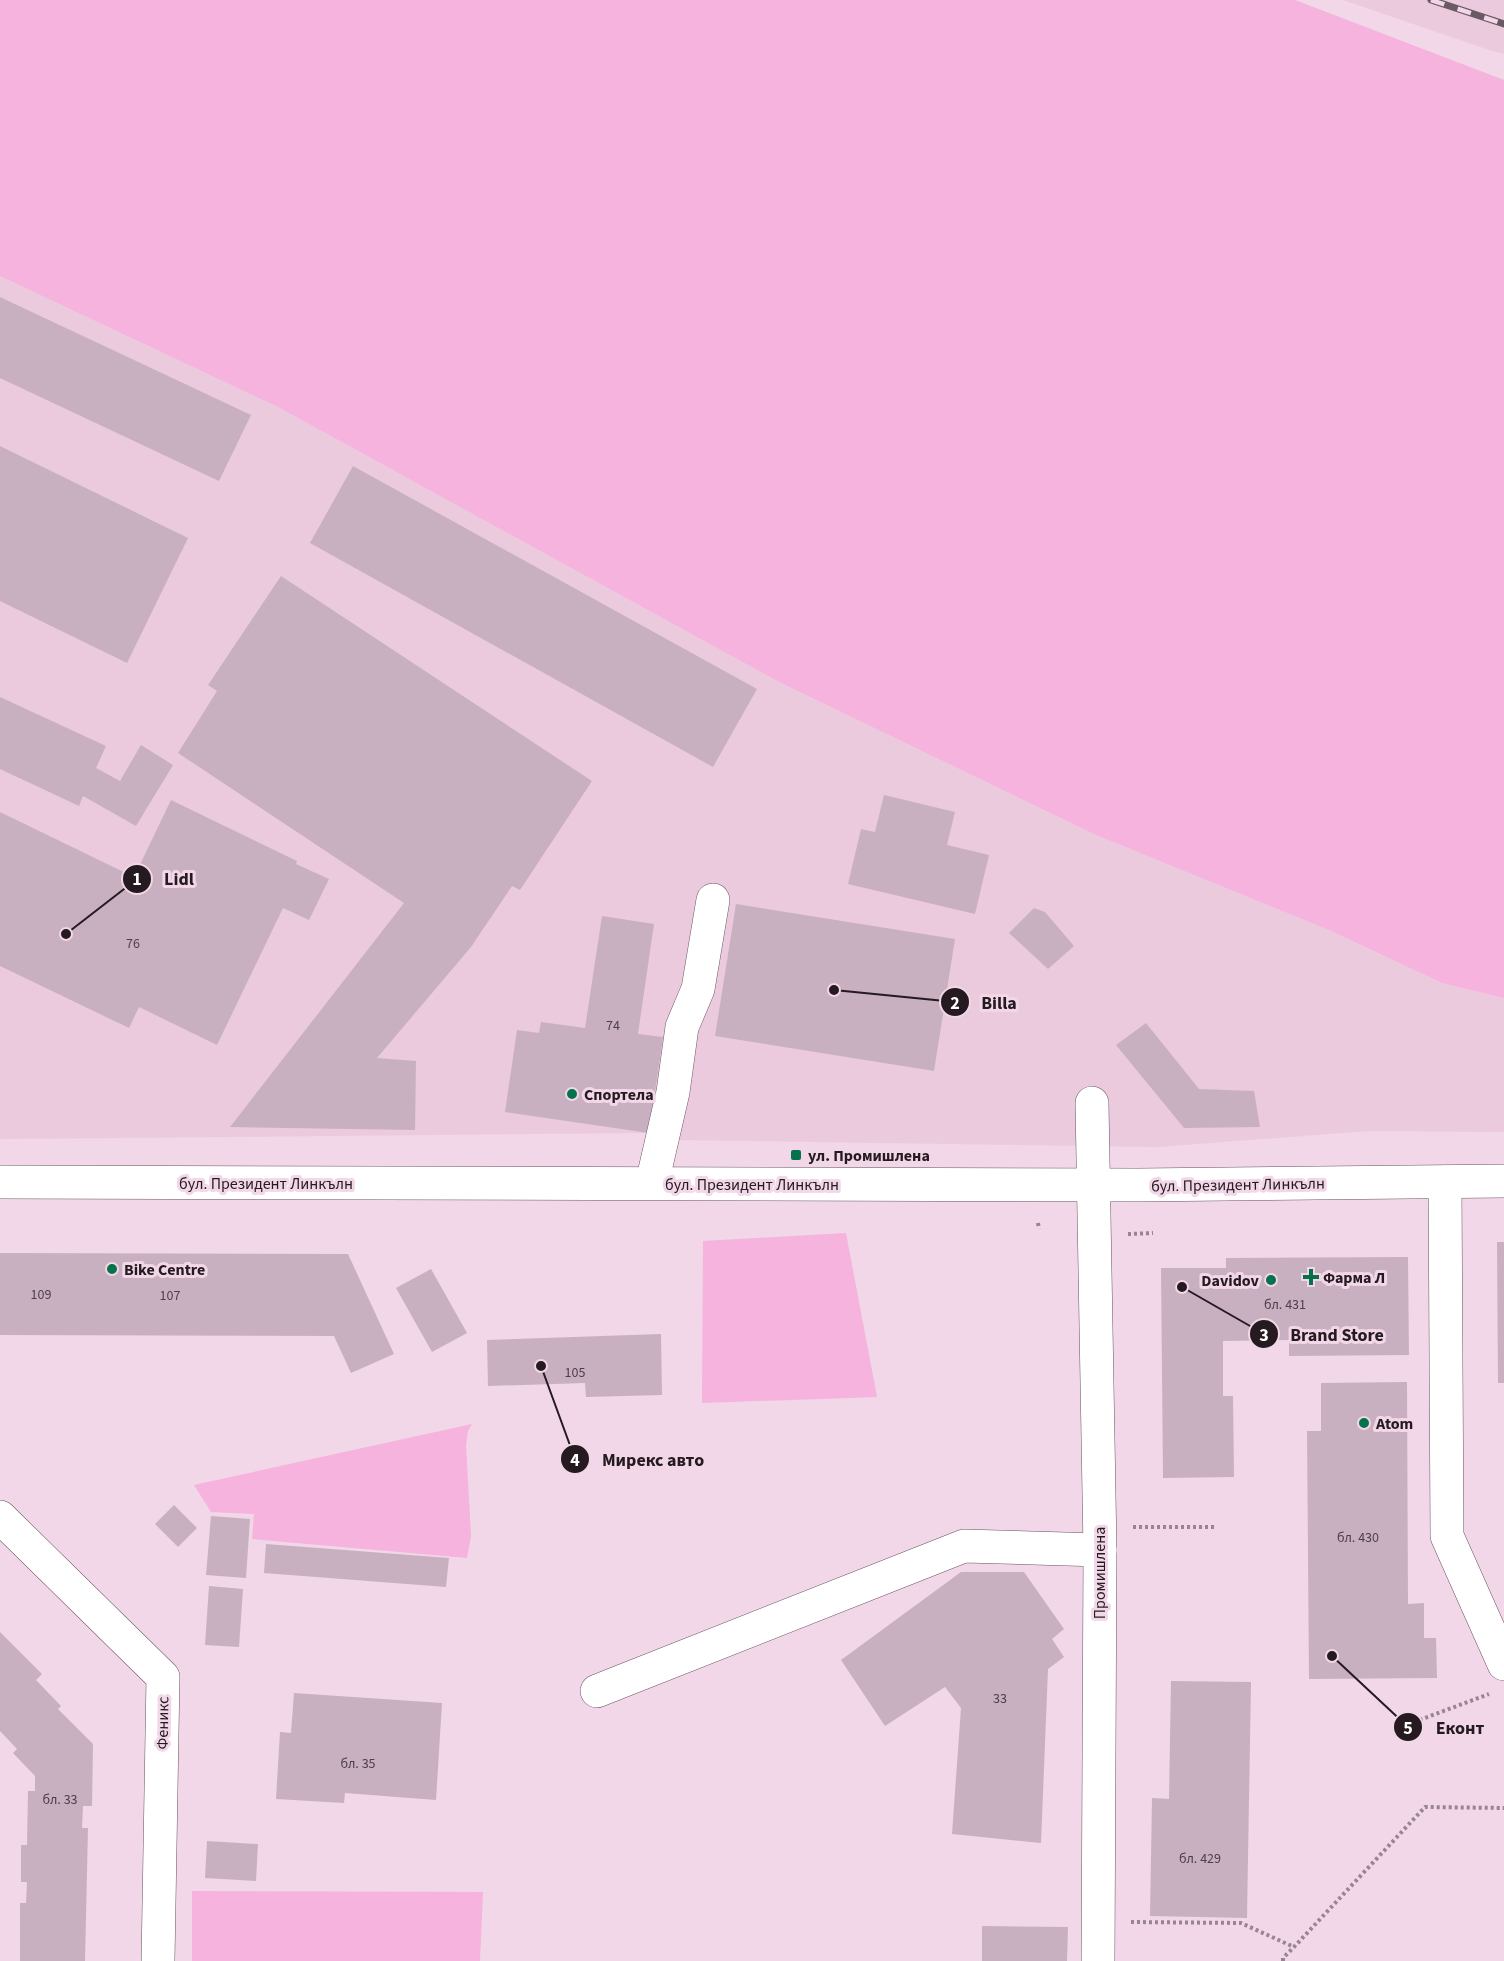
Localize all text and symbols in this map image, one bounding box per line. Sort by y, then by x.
callout: Lidl [122,861,206,897]
text: 1 [132,867,142,892]
text: Lidl [164,867,194,892]
house number: 76 [126,934,140,954]
callout: Billa [940,984,1029,1020]
text: 2 [950,991,960,1016]
text: Billa [981,991,1017,1016]
house number: 74 [606,1016,620,1036]
place label: Спортела [584,1084,654,1106]
marker: Спортела [565,1087,579,1101]
place label: ул. Промишлена [808,1145,930,1167]
marker: ул. Промишлена [789,1148,803,1162]
street label: бул. Президент Линкълн [1151,1172,1325,1198]
street label: бул. Президент Линкълн [179,1173,353,1195]
street label: бул. Президент Линкълн [665,1174,839,1196]
place label: Bike Centre [124,1259,205,1281]
marker: Bike Centre [105,1262,119,1276]
place label: Фарма Л [1323,1267,1385,1289]
place label: Davidov [1201,1270,1260,1292]
marker: Фарма Л [1304,1270,1318,1284]
marker: Davidov [1264,1273,1278,1287]
house number: 109 [31,1285,51,1305]
house number: 107 [160,1286,180,1306]
house number: бл. 431 [1264,1295,1306,1315]
callout: Brand Store [1249,1316,1396,1352]
text: 3 [1259,1323,1269,1348]
text: Brand Store [1290,1323,1384,1348]
house number: 105 [565,1363,585,1383]
place label: Atom [1375,1413,1413,1435]
marker: Atom [1357,1416,1371,1430]
callout: Мирекс авто [560,1441,716,1477]
text: 4 [570,1448,580,1473]
text: Мирекс авто [602,1448,704,1473]
street label: Промишлена [1089,1527,1111,1619]
house number: бл. 430 [1337,1528,1379,1548]
house number: 33 [993,1689,1007,1709]
street label: Феникс [152,1697,174,1750]
callout: Еконт [1393,1709,1496,1745]
text: 5 [1403,1716,1413,1741]
text: Еконт [1436,1716,1484,1741]
house number: бл. 35 [340,1754,376,1774]
house number: бл. 33 [42,1790,78,1810]
house number: бл. 429 [1179,1849,1221,1869]

